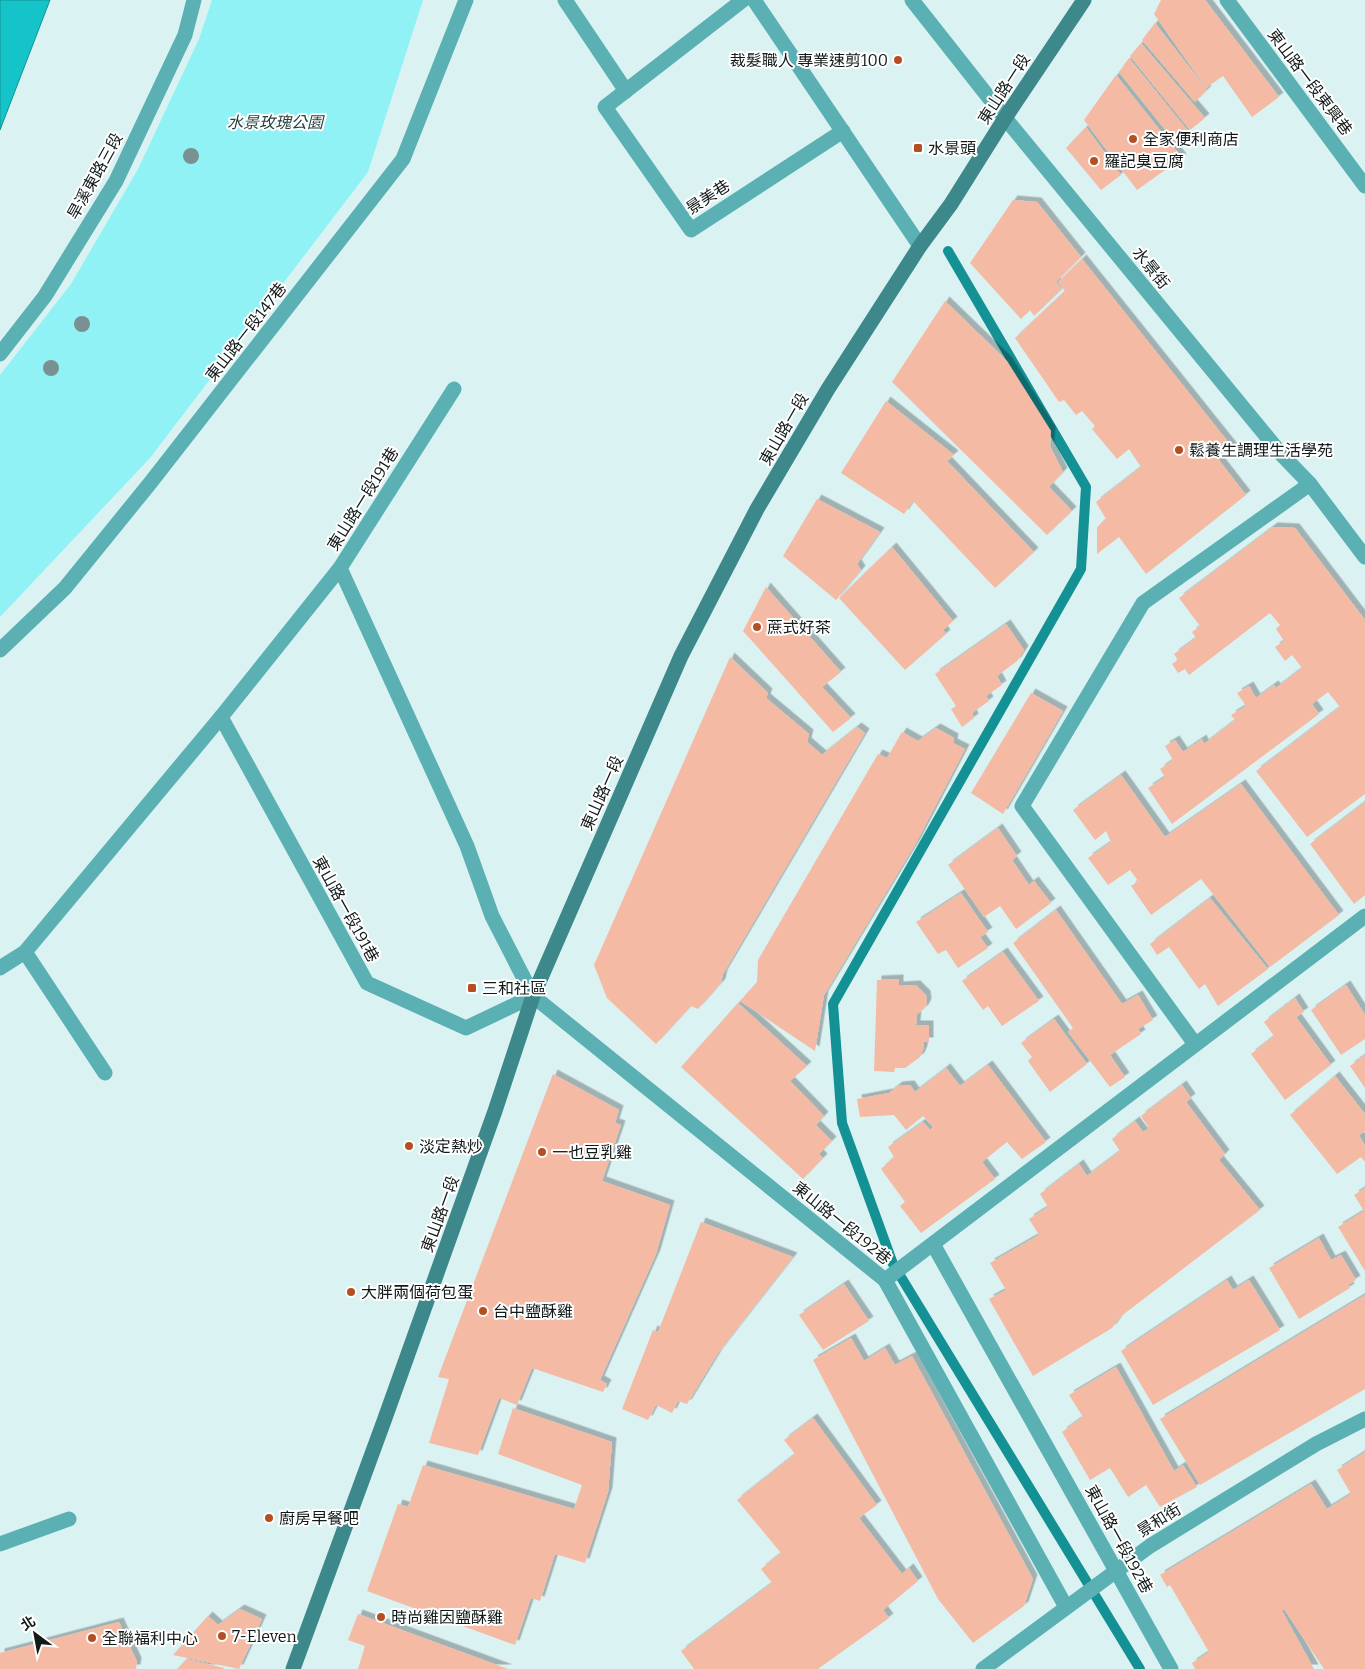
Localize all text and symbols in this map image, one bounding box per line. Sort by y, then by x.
street label: 東山路一段東興巷 [1264,25,1356,139]
street label: 東山路一段 [974,50,1034,128]
place label: 裁髮職人 專業速剪100 [730,51,888,70]
marker: 裁髮職人 專業速剪100 [892,54,904,66]
park label: 水景玫瑰公園 [227,113,325,132]
street label: 旱溪東路三段 [63,129,127,223]
place label: 全家便利商店 [1143,130,1239,149]
marker: 全家便利商店 [1127,133,1139,145]
place label: 水景頭 [928,139,976,158]
marker: 水景頭 [912,142,924,154]
place label: 羅記臭豆腐 [1104,152,1184,171]
marker: 羅記臭豆腐 [1088,155,1100,167]
street label: 景美巷 [683,176,733,218]
street label: 水景街 [1129,243,1173,293]
street label: 東山路一段147巷 [202,279,290,385]
street label: 東山路一段 [756,390,812,468]
place label: 鬆養生調理生活學苑 [1189,441,1333,460]
street label: 東山路一段191巷 [324,444,402,554]
marker: 鬆養生調理生活學苑 [1173,444,1185,456]
place label: 蔗式好茶 [767,618,831,637]
marker: 蔗式好茶 [751,621,763,633]
street label: 東山路一段 [577,753,627,833]
street label: 東山路一段191巷 [309,853,383,965]
place label: 三和社區 [482,979,546,998]
marker: 三和社區 [466,982,478,994]
place label: 淡定熱炒 [419,1137,483,1156]
marker: 淡定熱炒 [403,1140,415,1152]
place label: 一也豆乳雞 [552,1143,632,1162]
marker: 一也豆乳雞 [536,1146,548,1158]
street label: 東山路一段 [417,1173,463,1255]
street label: 東山路一段192巷 [789,1178,895,1268]
place label: 大胖兩個荷包蛋 [361,1283,473,1302]
marker: 大胖兩個荷包蛋 [345,1286,357,1298]
place label: 台中鹽酥雞 [493,1302,573,1321]
marker: 台中鹽酥雞 [477,1305,489,1317]
street label: 東山路一段192巷 [1081,1482,1157,1596]
street label: 景和街 [1134,1499,1184,1541]
place label: 廚房早餐吧 [279,1509,359,1528]
marker: 廚房早餐吧 [263,1512,275,1524]
place label: 時尚雞因鹽酥雞 [391,1608,503,1627]
north arrow [10,1609,60,1659]
marker: 時尚雞因鹽酥雞 [375,1611,387,1623]
text: 北 [18,1612,39,1634]
place label: 7-Eleven [232,1627,297,1646]
place label: 全聯福利中心 [102,1629,198,1648]
marker: 7-Eleven [216,1630,228,1642]
marker: 全聯福利中心 [86,1632,98,1644]

